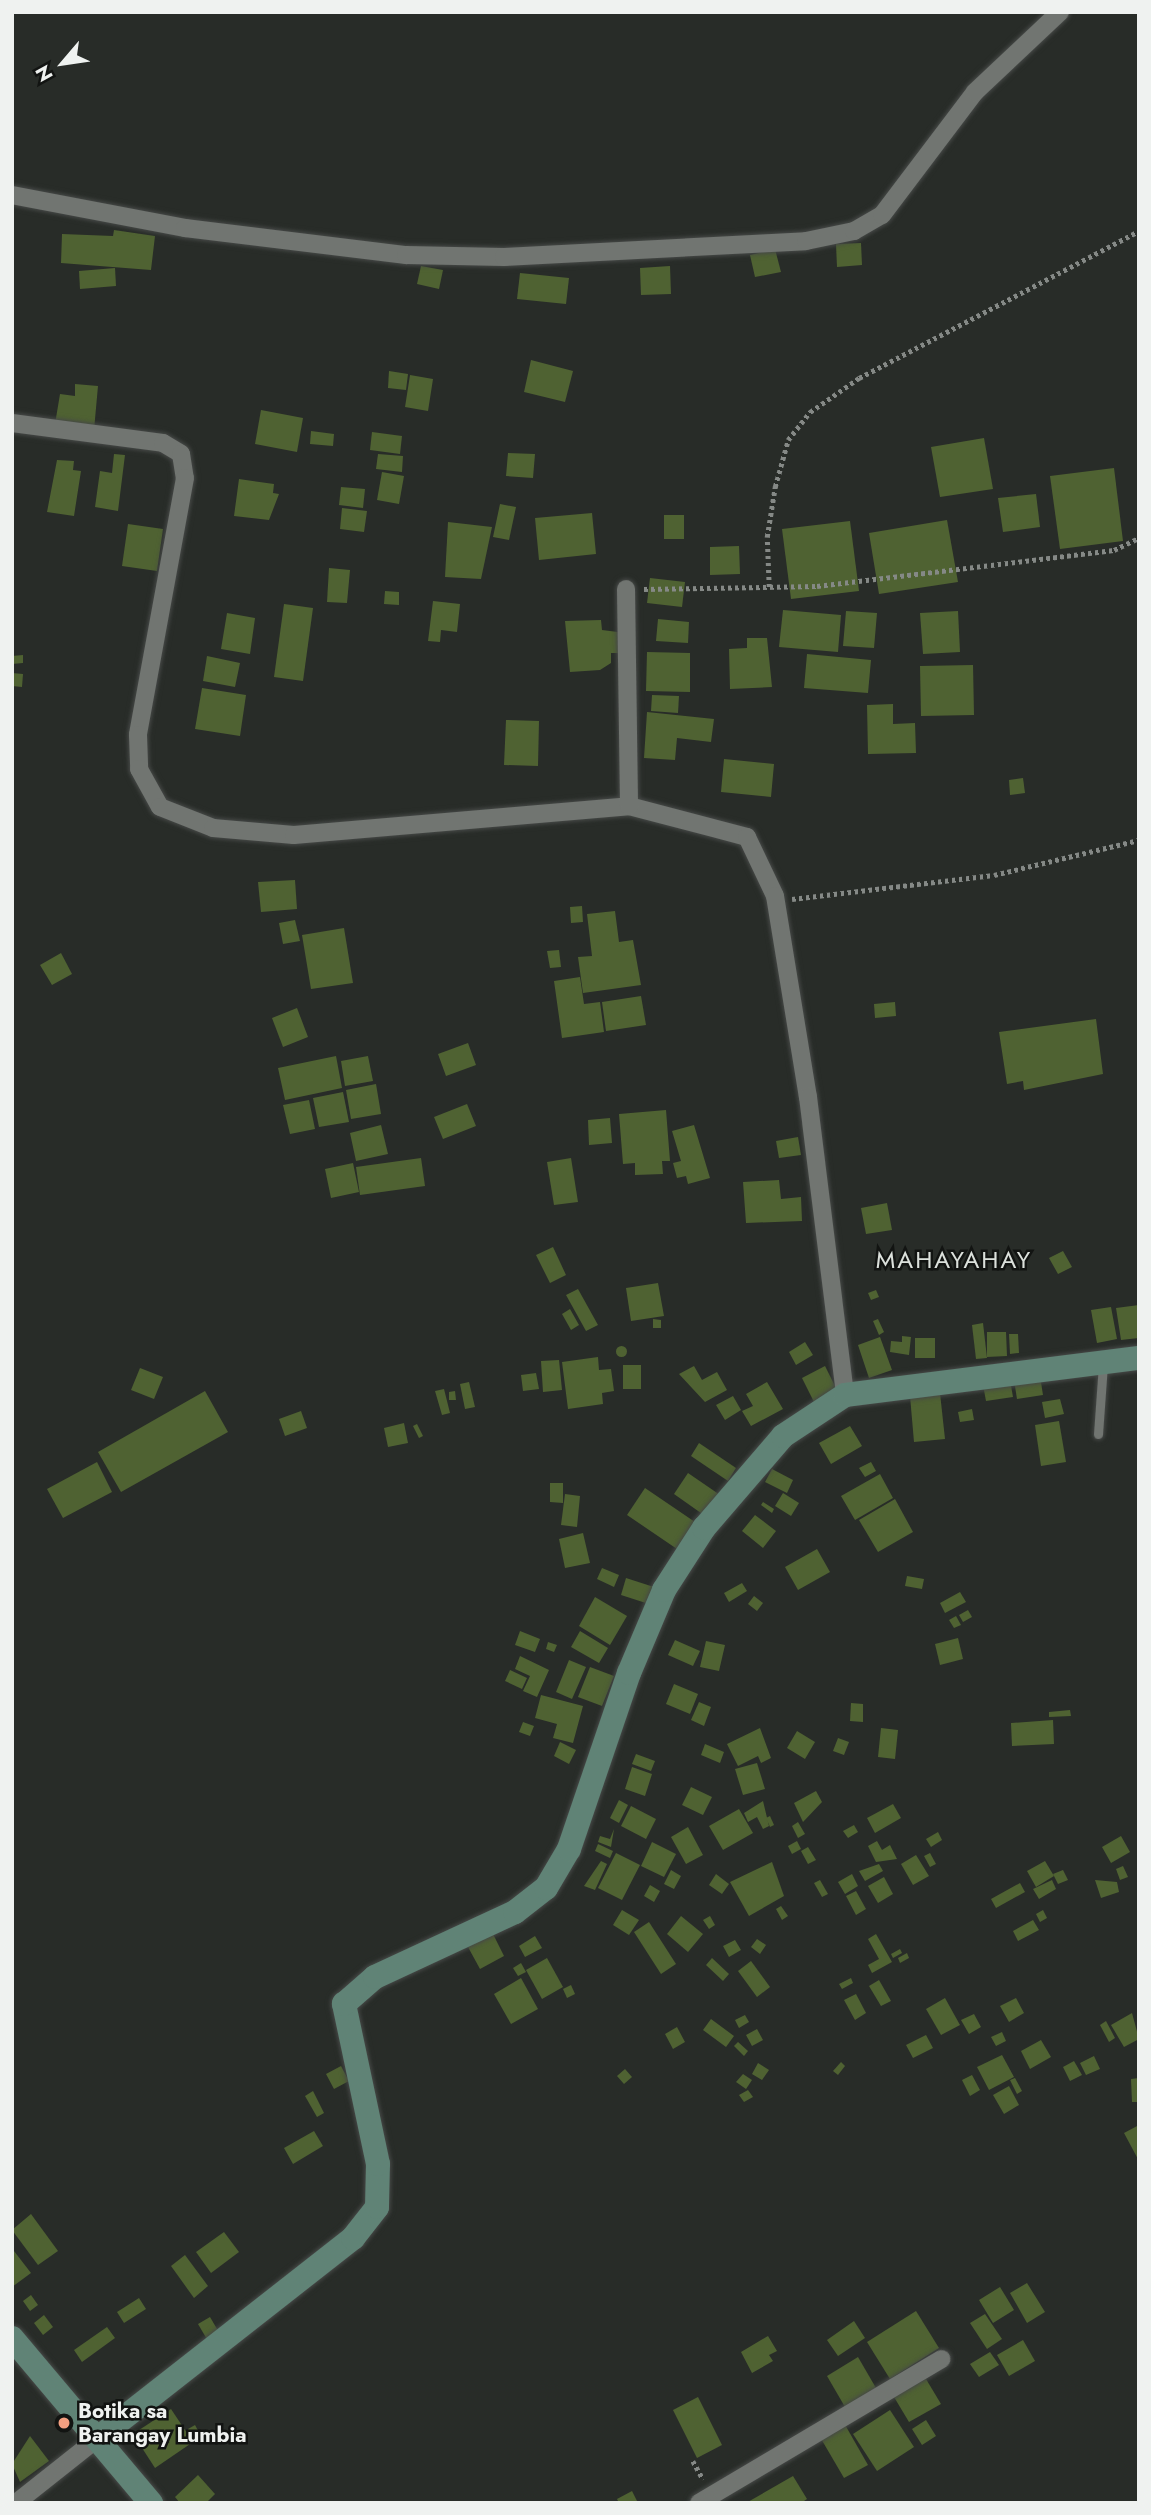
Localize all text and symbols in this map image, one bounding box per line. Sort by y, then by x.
north arrow [28,28,98,98]
text: N [29,60,60,87]
district label: MAHAYAHAY [877,1246,1031,1274]
place label: Botika sa Barangay Lumbia [78,2398,247,2448]
marker: Botika sa Barangay Lumbia [56,2415,72,2431]

